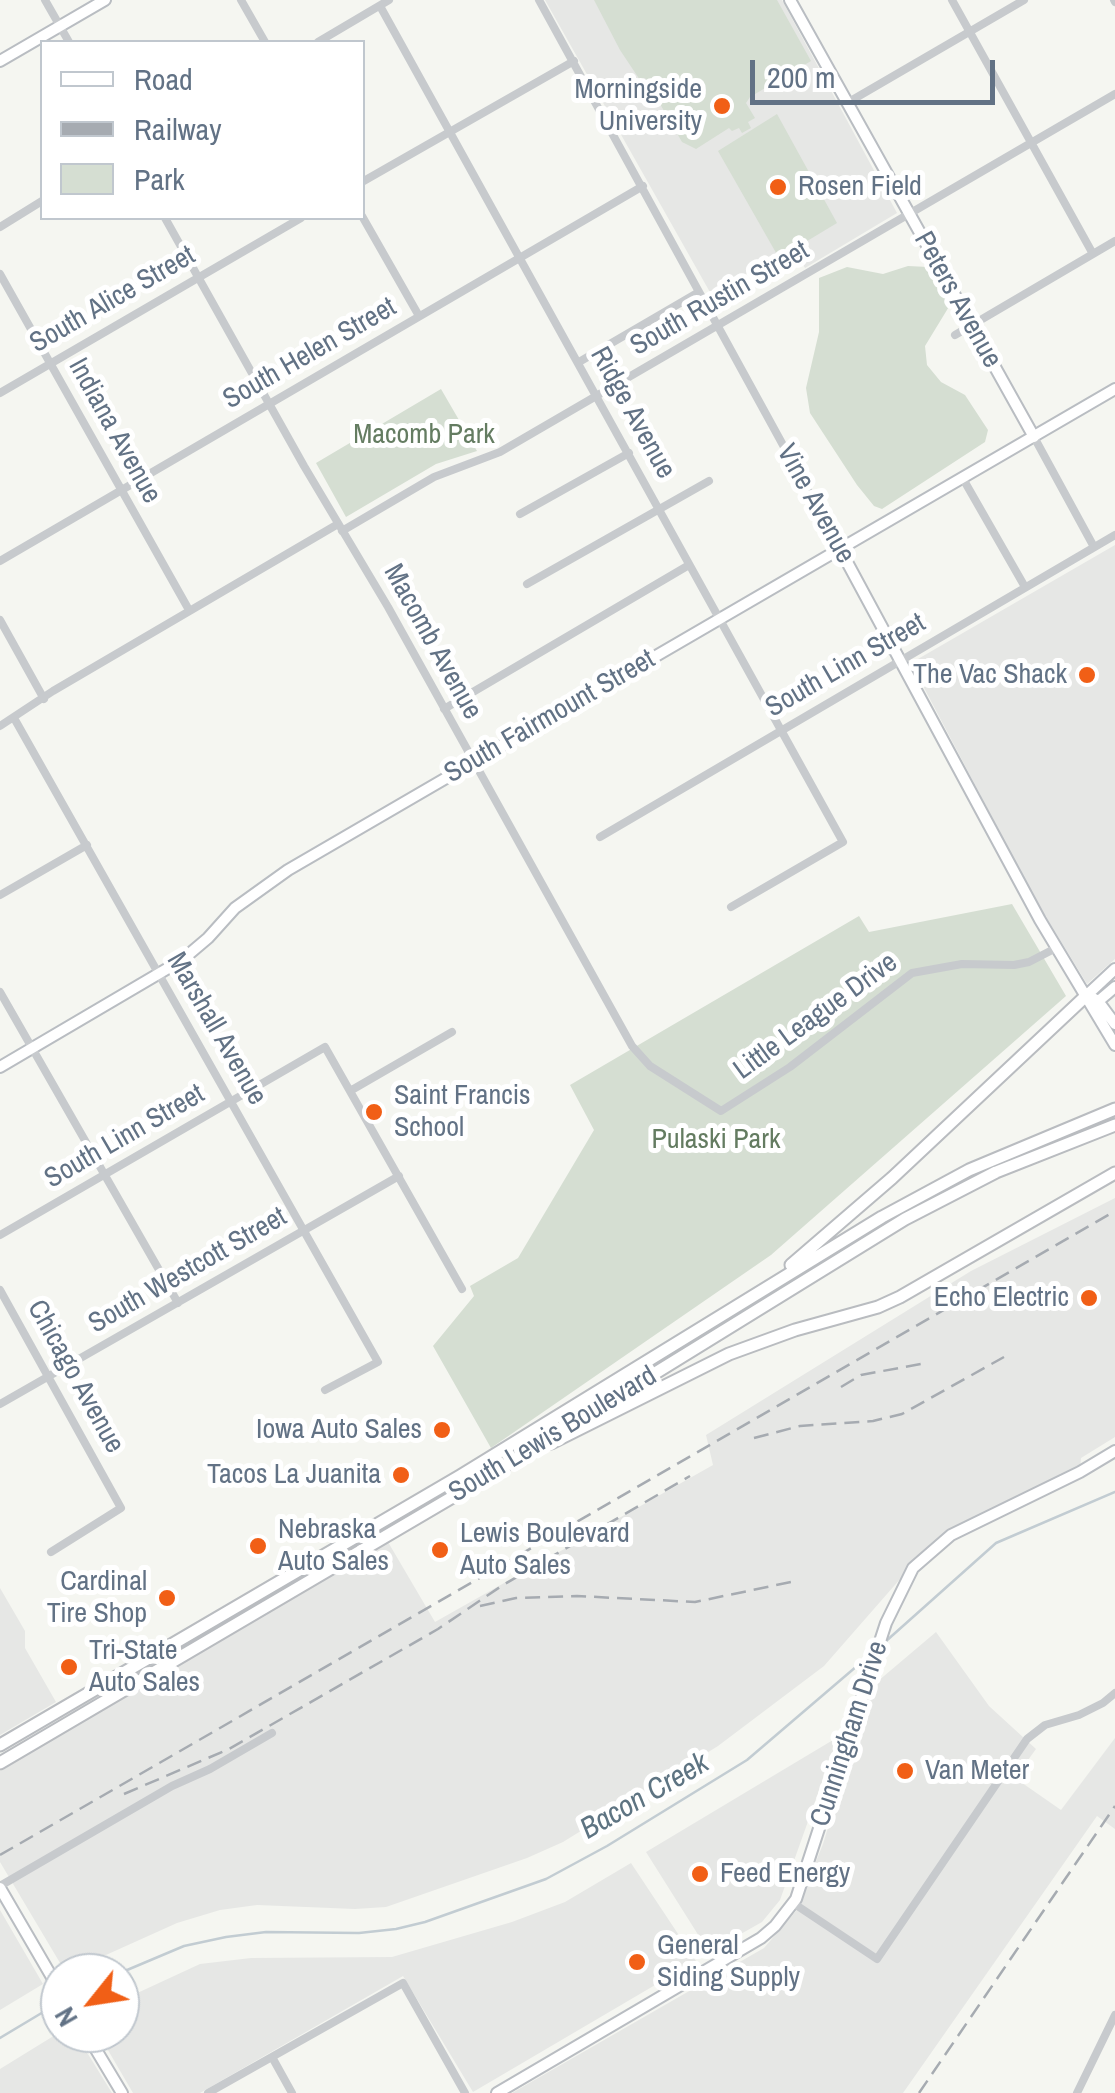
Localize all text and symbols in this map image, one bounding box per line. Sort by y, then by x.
legend [40,40,365,220]
scale bar [755,40,1000,102]
text: 200 m [767,57,835,97]
text: Road [134,59,193,99]
place label: Morningside University [574,73,702,139]
marker: Morningside University [711,95,733,117]
text: Railway [134,109,221,149]
text: Park [134,159,185,199]
place label: Rosen Field [798,170,922,204]
marker: Rosen Field [767,176,789,198]
street label: Peters Avenue [906,226,1008,374]
street label: South Rustin Street [625,234,815,364]
street label: South Alice Street [24,239,202,361]
street label: South Helen Street [218,291,402,417]
street label: Ridge Avenue [582,341,682,485]
street label: Indiana Avenue [60,353,168,509]
park label: Macomb Park [353,418,495,452]
street label: Vine Avenue [769,439,861,569]
street label: Macomb Avenue [376,559,488,725]
street label: South Linn Street [760,607,932,725]
street label: South Fairmount Street [439,643,661,791]
place label: The Vac Shack [913,658,1067,692]
marker: The Vac Shack [1076,664,1098,686]
street label: Little League Drive [728,946,904,1088]
street label: Marshall Avenue [159,947,273,1111]
street label: South Linn Street [39,1078,211,1196]
place label: Saint Francis School [394,1079,531,1145]
marker: Saint Francis School [363,1101,385,1123]
park label: Pulaski Park [652,1123,780,1157]
street label: South Westcott Street [83,1201,293,1341]
place label: Echo Electric [934,1281,1069,1315]
marker: Echo Electric [1078,1287,1100,1309]
street label: Chicago Avenue [19,1295,131,1459]
street label: South Lewis Boulevard [443,1360,663,1510]
place label: Iowa Auto Sales [256,1413,422,1447]
marker: Iowa Auto Sales [431,1419,453,1441]
place label: Tacos La Juanita [207,1458,381,1492]
marker: Tacos La Juanita [390,1464,412,1486]
place label: Nebraska Auto Sales [278,1513,389,1579]
place label: Lewis Boulevard Auto Sales [460,1517,630,1583]
marker: Nebraska Auto Sales [247,1535,269,1557]
marker: Lewis Boulevard Auto Sales [429,1539,451,1561]
place label: Cardinal Tire Shop [47,1565,147,1631]
marker: Cardinal Tire Shop [156,1587,178,1609]
place label: Tri-State Auto Sales [89,1634,200,1700]
street label: Cunningham Drive [804,1637,896,1831]
marker: Tri-State Auto Sales [58,1656,80,1678]
water label: Bacon Creek [574,1746,716,1848]
place label: Van Meter [925,1754,1029,1788]
marker: Van Meter [894,1760,916,1782]
place label: Feed Energy [720,1857,850,1891]
marker: Feed Energy [689,1863,711,1885]
place label: General Siding Supply [657,1929,800,1995]
marker: General Siding Supply [626,1951,648,1973]
north arrow [40,1953,140,2053]
text: N [45,2000,86,2034]

